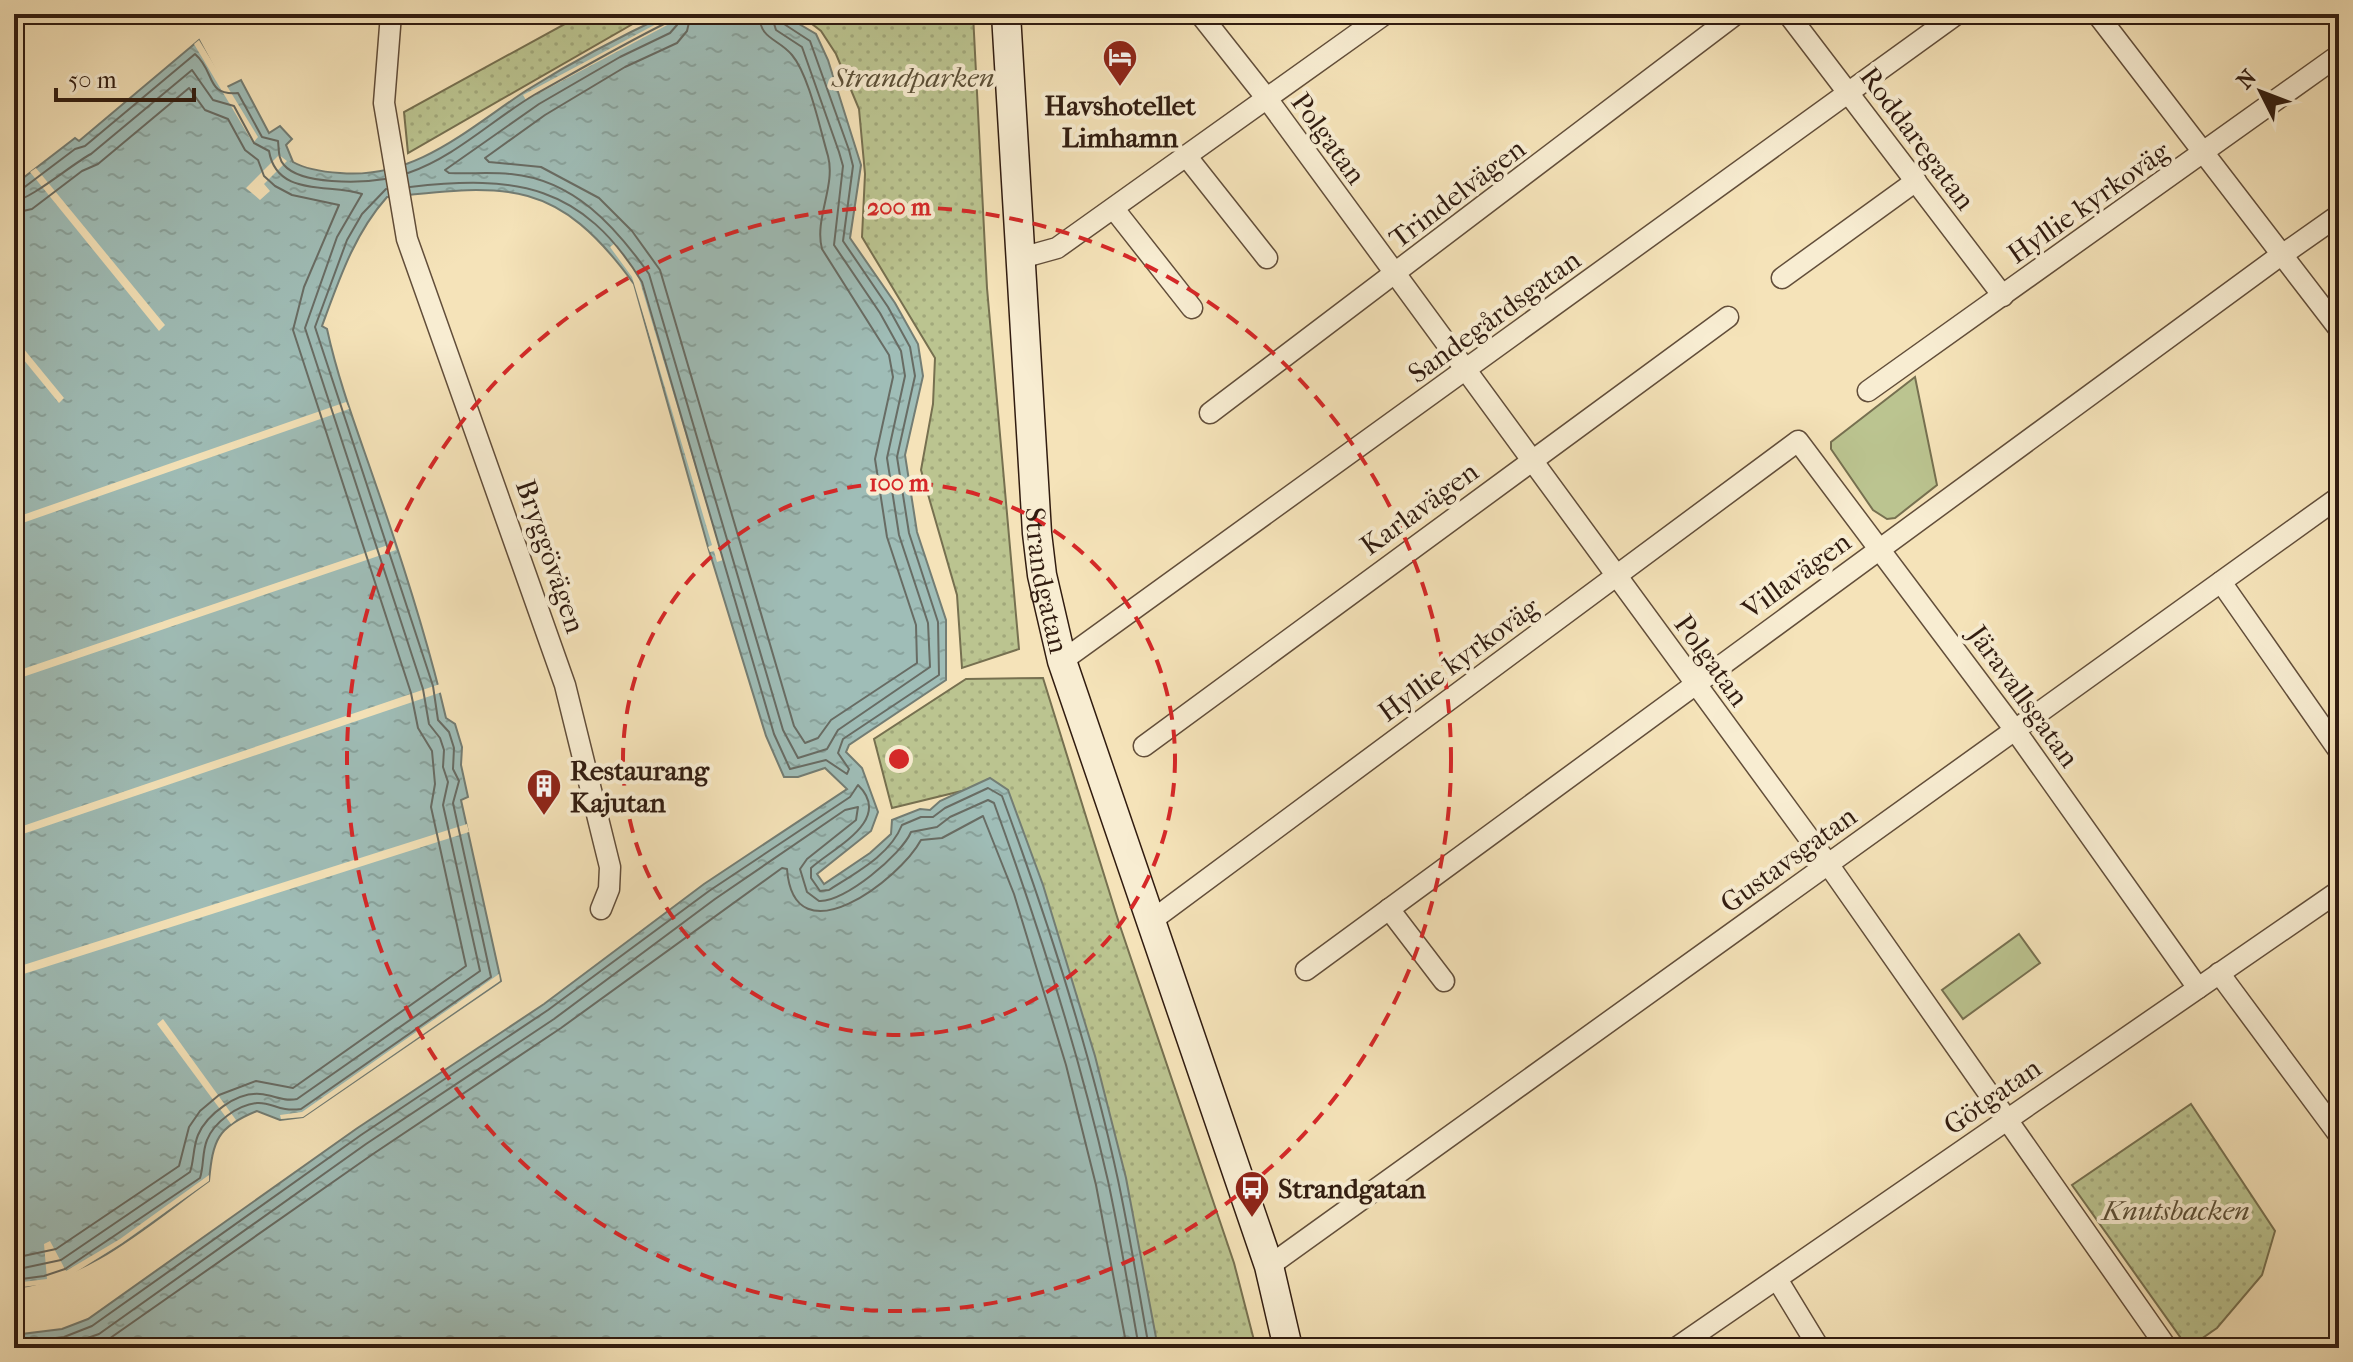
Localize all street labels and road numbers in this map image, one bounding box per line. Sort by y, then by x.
street label: Roddaregatan [1853,60,1982,216]
street label: Polgatan [1284,86,1373,190]
street label: Trindelvägen [1383,132,1532,255]
street label: Hyllie kyrkoväg [2001,134,2176,270]
street label: Sandegårdsgatan [1402,243,1587,390]
street label: Karlavägen [1354,455,1485,562]
street label: Bryggövägen [509,475,592,637]
street label: Strandgatan [1018,506,1076,656]
street label: Villavägen [1735,525,1857,626]
street label: Hyllie kyrkoväg [1372,590,1546,729]
street label: Polgatan [1667,608,1756,712]
street label: Järavallsgatan [1960,617,2086,774]
street label: Gustavsgatan [1714,799,1863,920]
street label: Götgatan [1937,1051,2047,1142]

